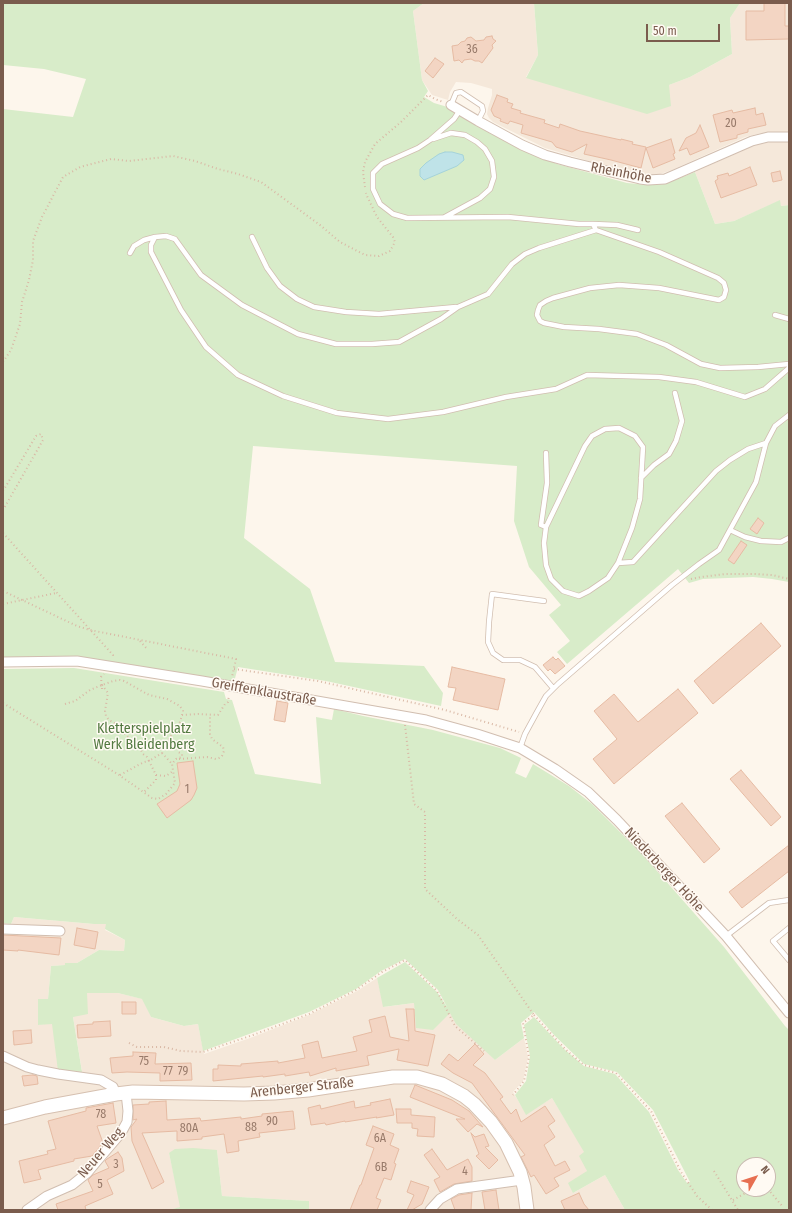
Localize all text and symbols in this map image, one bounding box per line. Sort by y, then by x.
scale bar [648,16,722,42]
text: 50 m [653,24,677,38]
house number: 36 [466,43,478,57]
house number: 20 [725,117,737,131]
street label: Rheinhöhe [589,159,653,187]
street label: Greiffenklaustraße [210,674,318,710]
park label: Kletterspielplatz Werk Bleidenberg [93,721,195,754]
house number: 1 [185,783,189,797]
street label: Niederberger Höhe [621,824,707,916]
house number: 75 [139,1055,149,1069]
house number: 77 [163,1065,173,1079]
house number: 79 [178,1065,188,1079]
street label: Arenberger Straße [249,1074,355,1102]
house number: 78 [96,1108,106,1122]
house number: 90 [266,1115,278,1129]
house number: 88 [245,1121,257,1135]
house number: 80A [180,1122,198,1136]
street label: Neuer Weg [74,1124,128,1182]
house number: 6A [374,1132,386,1146]
north arrow [736,1157,776,1197]
house number: 3 [113,1158,119,1172]
house number: 6B [375,1161,387,1175]
text: N [758,1163,772,1176]
house number: 4 [462,1165,468,1179]
house number: 5 [97,1178,103,1192]

